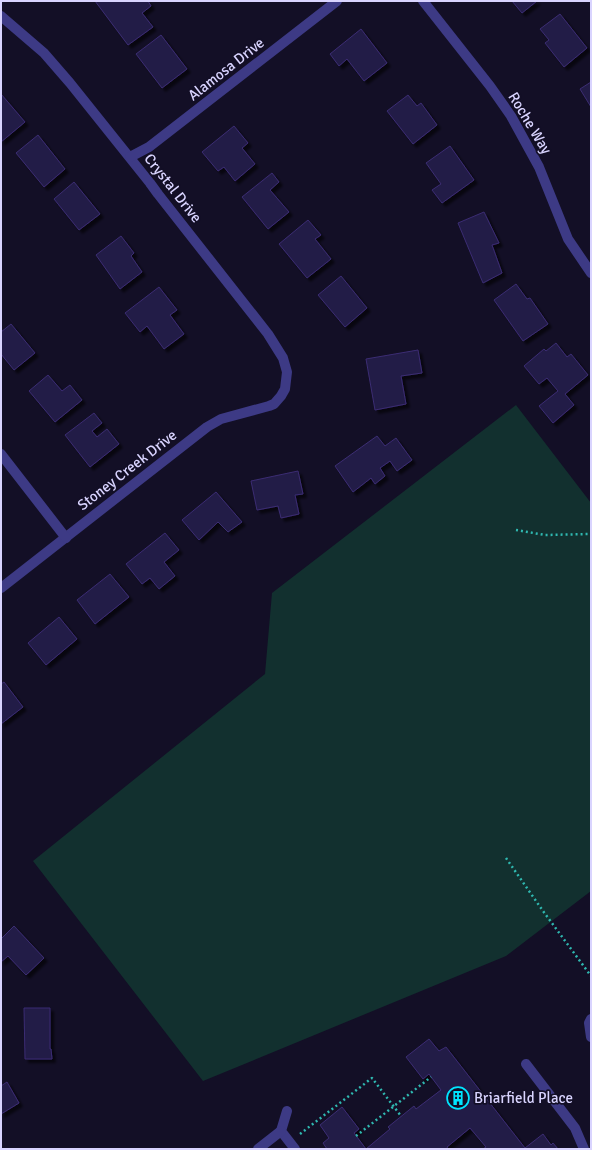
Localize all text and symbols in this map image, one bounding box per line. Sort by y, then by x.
street label: Alamosa Drive [184,34,268,104]
street label: Roche Way [504,89,556,157]
street label: Crystal Drive [140,150,206,226]
street label: Stoney Creek Drive [74,426,180,514]
building icon: Briarfield Place [445,1085,471,1111]
place label: Briarfield Place [474,1089,573,1107]

